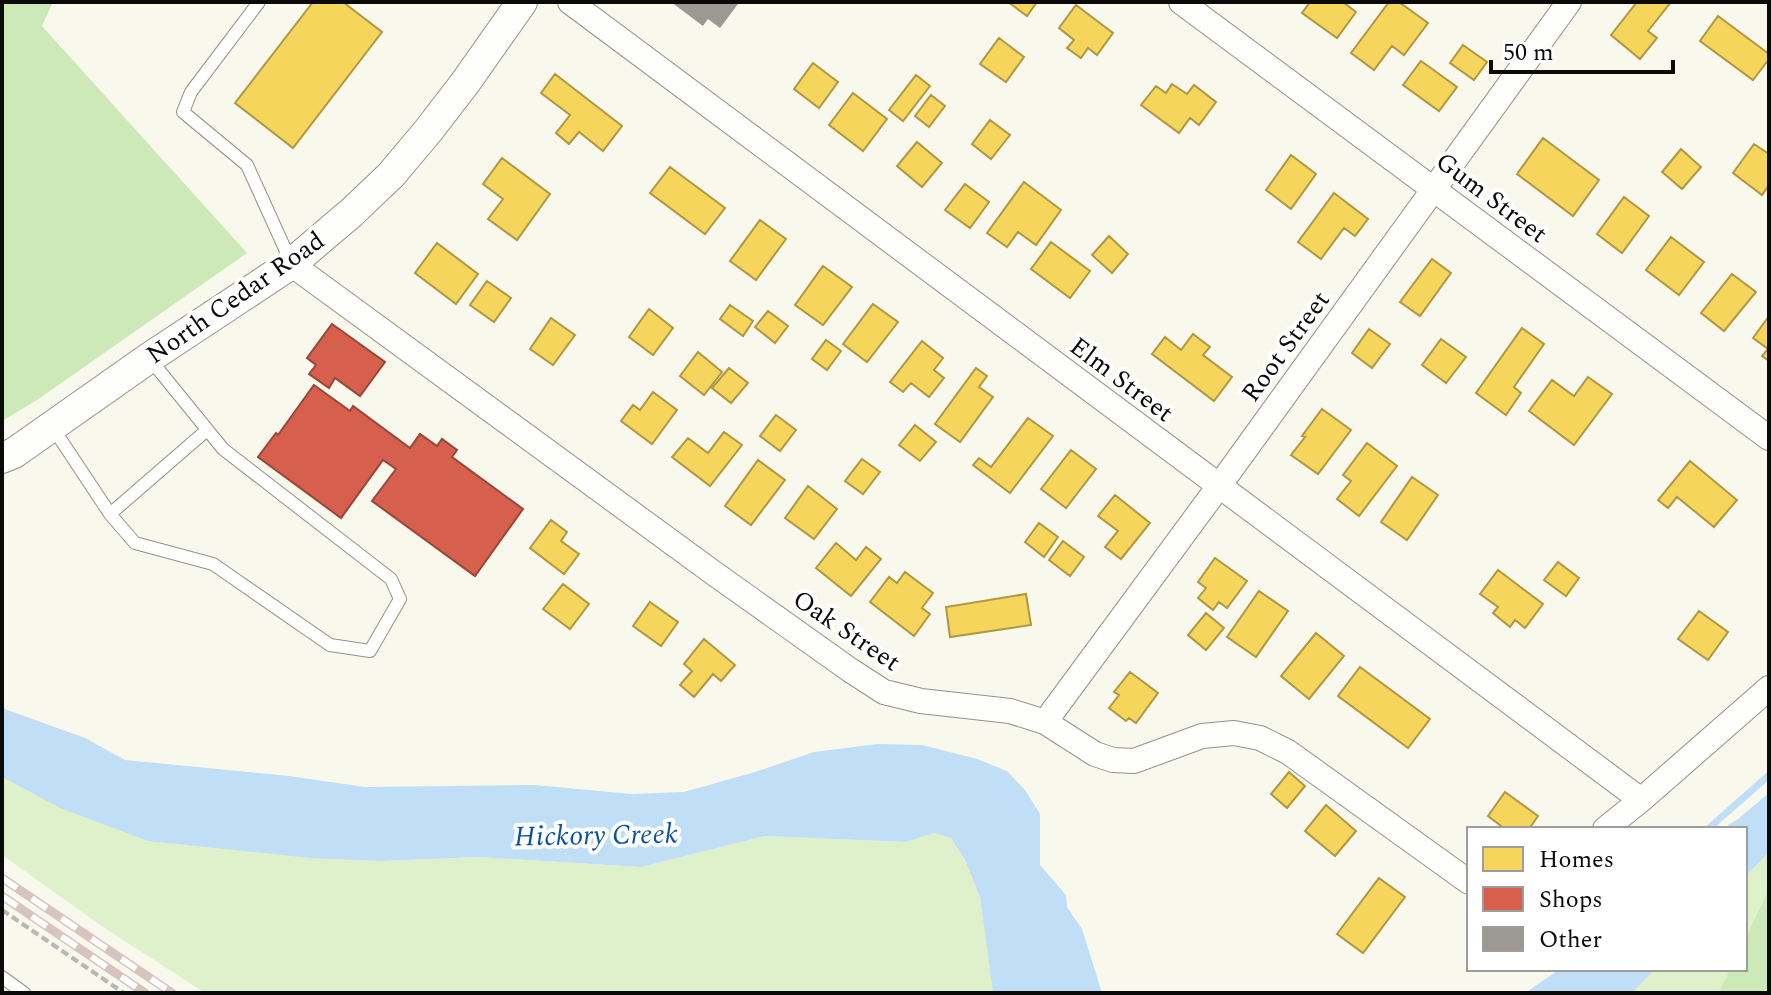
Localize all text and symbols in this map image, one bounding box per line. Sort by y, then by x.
scale bar [1491,24,1673,74]
text: 50 m [1503,35,1554,71]
street label: Gum Street [1427,142,1556,253]
street label: North Cedar Road [138,221,333,374]
street label: Root Street [1232,283,1340,411]
street label: Elm Street [1061,327,1182,432]
street label: Oak Street [784,580,909,682]
water label: Hickory Creek [514,813,678,858]
legend [1467,827,1747,971]
text: Homes [1539,842,1614,878]
text: Shops [1539,882,1603,918]
text: Other [1539,922,1602,958]

